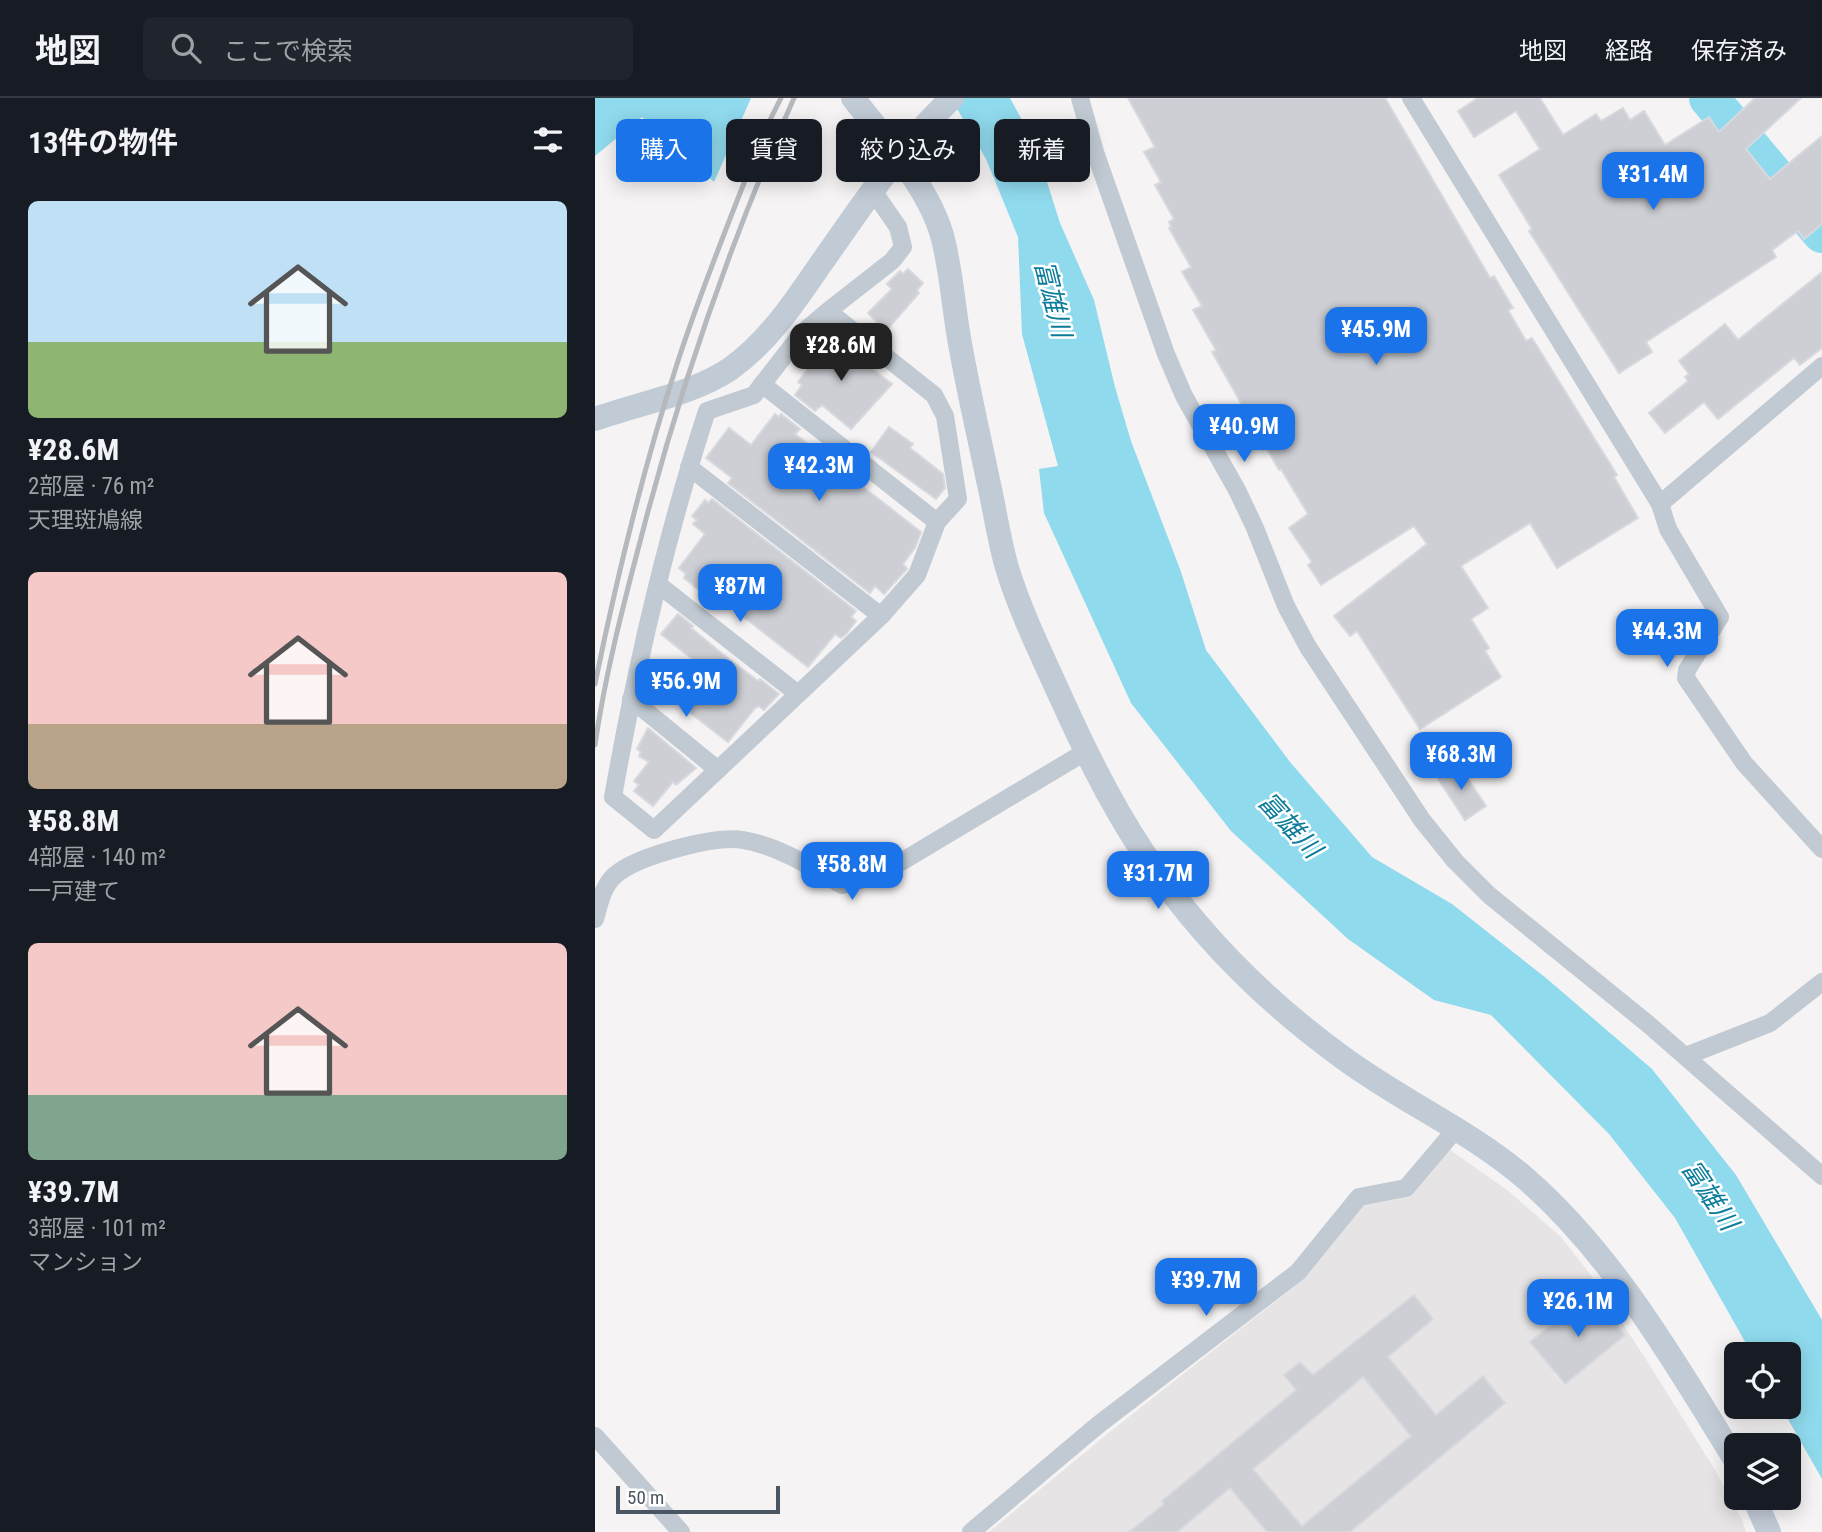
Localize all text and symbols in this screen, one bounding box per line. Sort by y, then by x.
search box [143,17,633,80]
icon: search [167,29,205,67]
text: 地図 [35,31,101,70]
text: ここで検索 [223,36,353,66]
text: 地図 [1519,37,1567,65]
text: 経路 [1605,37,1653,65]
text: 保存済み [1691,37,1787,65]
chip: 購入 [616,119,712,182]
chip: 賃貸 [726,119,822,182]
chip: 絞り込み [836,119,980,182]
chip: 新着 [994,119,1090,182]
icon: filters [529,121,567,159]
text: 13件の物件 [28,125,178,160]
pin: ¥31.4M [1596,152,1710,212]
text: ¥31.4M [1618,161,1688,188]
icon: home [235,246,361,372]
water label: 富雄川 [1029,258,1078,343]
pin: ¥45.9M [1319,308,1433,367]
text: ¥45.9M [1341,316,1411,343]
pin: ¥28.6M [784,324,898,383]
text: ¥28.6M [806,332,876,359]
pin: ¥40.9M [1187,404,1301,464]
text: ¥40.9M [1209,413,1279,440]
text: ¥28.6M [28,432,119,467]
pin: ¥42.3M [762,444,876,503]
text: ¥42.3M [784,452,854,479]
text: 2部屋 · 76 m² [28,473,154,500]
text: 天理斑鳩線 [28,507,143,534]
pin: ¥87M [699,564,781,624]
text: ¥87M [714,573,766,600]
pin: ¥44.3M [1610,610,1724,669]
icon: home [235,617,361,743]
text: ¥44.3M [1632,618,1702,645]
pin: ¥56.9M [629,660,743,719]
text: ¥56.9M [651,668,721,695]
pin: ¥68.3M [1404,732,1518,792]
text: ¥68.3M [1426,741,1496,768]
water label: 富雄川 [1252,786,1330,866]
text: ¥58.8M [28,803,119,838]
pin: ¥58.8M [795,842,909,902]
text: 4部屋 · 140 m² [28,844,166,871]
text: ¥58.8M [817,851,887,878]
pin: ¥31.7M [1101,852,1215,911]
text: ¥31.7M [1123,860,1193,887]
text: 一戸建て [28,878,120,905]
icon: home [235,988,361,1114]
water label: 富雄川 [1676,1154,1746,1238]
text: ¥39.7M [28,1174,119,1209]
text: 3部屋 · 101 m² [28,1215,166,1242]
text: マンション [28,1249,143,1276]
pin: ¥39.7M [1149,1258,1263,1318]
text: ¥39.7M [1171,1267,1241,1294]
pin: ¥26.1M [1521,1280,1635,1339]
text: ¥26.1M [1543,1288,1613,1315]
map controls [1724,1342,1801,1510]
button: locate [1724,1342,1801,1419]
button: layers [1724,1433,1801,1510]
scale bar [616,1483,781,1515]
text: 50 m [627,1486,664,1509]

